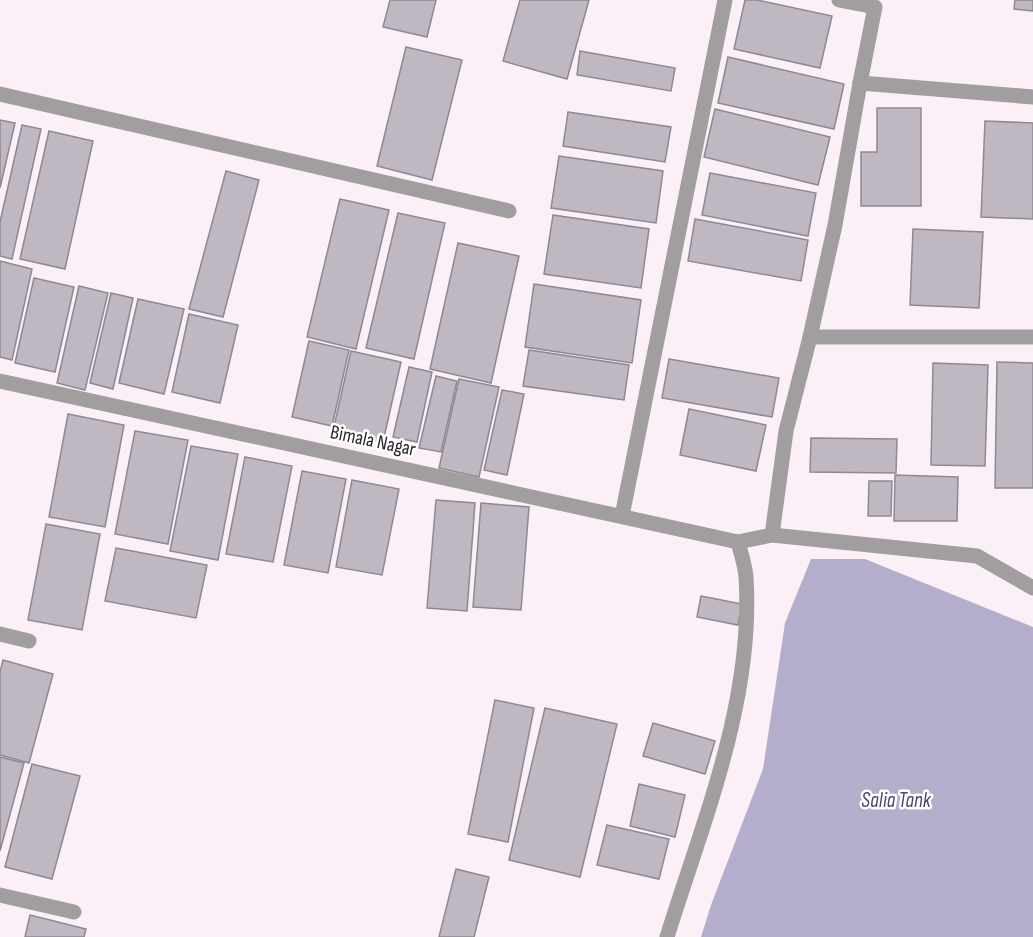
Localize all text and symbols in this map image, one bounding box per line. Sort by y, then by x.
street label: Bimala Nagar [328,420,418,462]
water label: Salia Tank [861,788,932,813]

